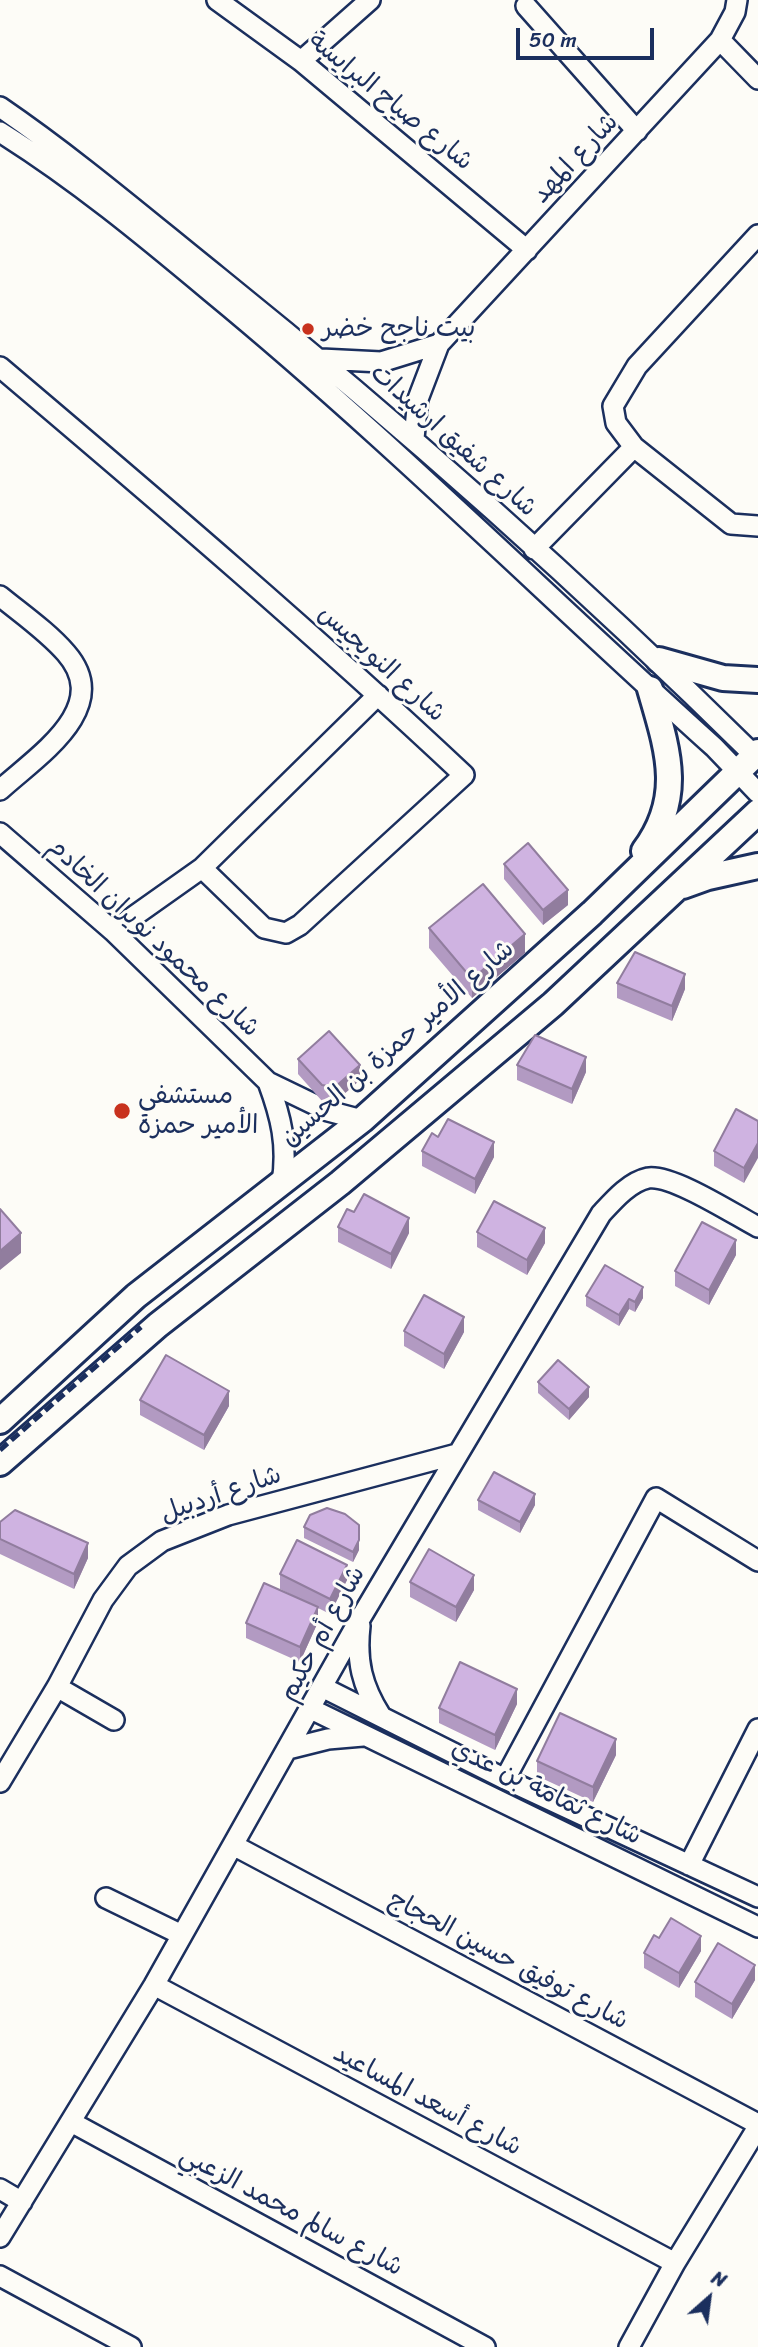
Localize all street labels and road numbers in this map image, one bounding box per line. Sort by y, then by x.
street label: شارع صياح البرايسة [301,26,479,178]
street label: شارع المهد [526,107,626,211]
street label: شارع شفيق ارشيدات [363,358,543,524]
street label: شارع النويجيس [311,599,451,729]
street label: شارع محمود نويران الخادم [41,832,265,1044]
street label: شارع الأمير حمزة بن الحسين [275,934,521,1154]
street label: شارع أردبيل [156,1460,286,1530]
street label: شارع أم حكيم [273,1561,373,1707]
street label: شارع ثمامة بن عدي [446,1733,646,1853]
street label: شارع توفيق حسين الحجاج [383,1884,633,2038]
street label: شارع أسعد المساعيد [327,2038,527,2164]
street label: شارع سالم محمد الزعبي [174,2140,408,2284]

